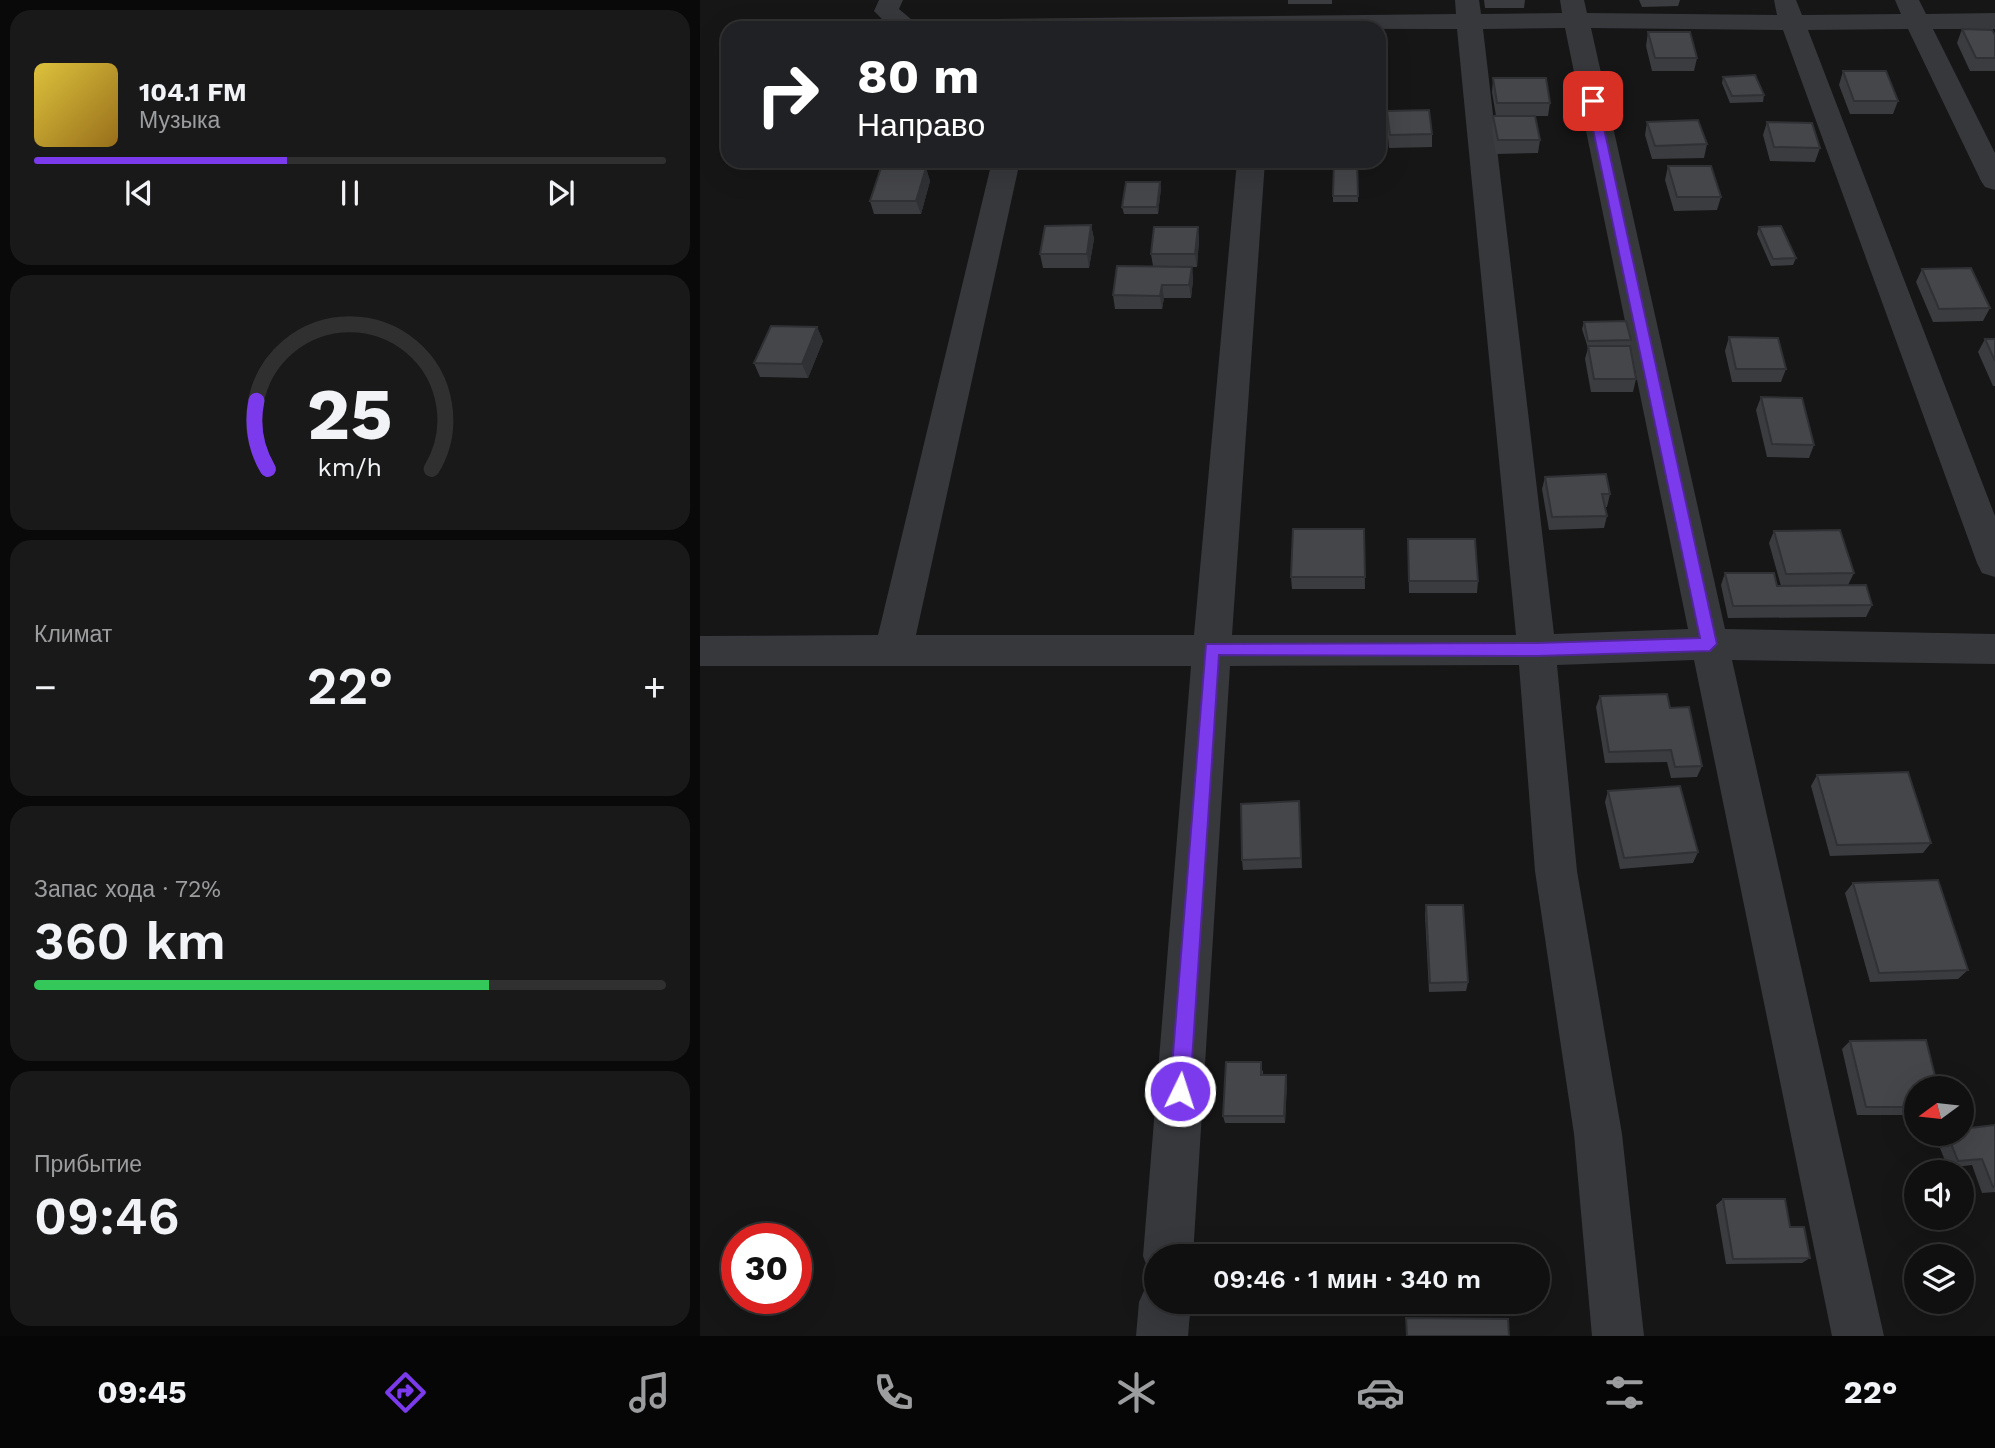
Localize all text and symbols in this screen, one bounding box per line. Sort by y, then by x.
text: 80 m [857,47,979,105]
icon: right [742,49,833,140]
pin [1563,71,1623,131]
text: 104.1 FM [139,77,247,107]
icon: arrive [1574,82,1612,120]
text: Направо [857,106,985,144]
text: Музыка [139,107,220,134]
icon: previous [120,174,158,212]
icon: pause [331,174,369,212]
icon: next [542,174,580,212]
text: 25 [307,371,393,457]
text: km/h [318,453,382,482]
text: Климат [34,621,112,648]
text: 22° [307,656,393,717]
text: − [34,665,57,709]
text: + [643,665,666,709]
text: Запас хода · 72% [34,876,221,903]
text: 360 km [34,911,226,972]
position arrow [1143,1054,1217,1128]
north arrow [1904,1076,1974,1146]
map controls [1904,1076,1974,1314]
text: Прибытие [34,1151,142,1178]
button: sound [1904,1160,1974,1230]
text: 09:46 [34,1186,180,1247]
speed limit sign: 30 [721,1223,812,1314]
button: layers [1904,1244,1974,1314]
text: 09:46 · 1 мин · 340 m [1213,1264,1481,1294]
icon: directions [381,1368,430,1417]
icon: music [625,1368,674,1417]
icon: phone [869,1368,918,1417]
icon: climate [1112,1368,1161,1417]
icon: car [1356,1368,1405,1417]
icon: filters [1600,1368,1649,1417]
text: 09:45 [97,1373,187,1411]
text: 22° [1844,1373,1898,1411]

